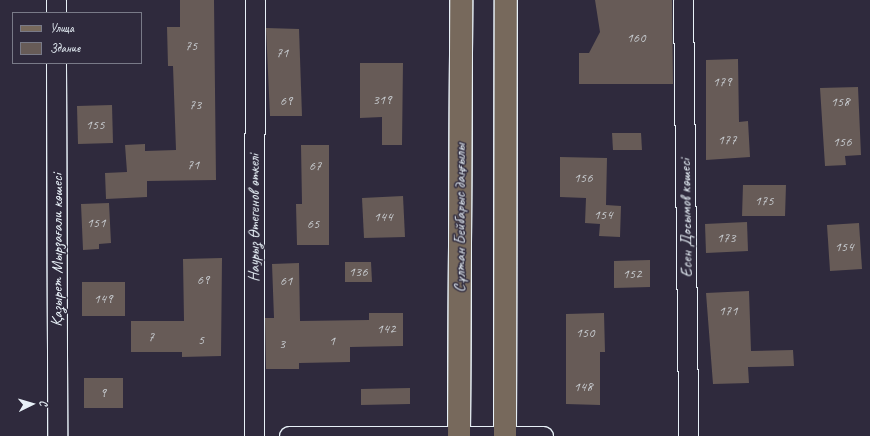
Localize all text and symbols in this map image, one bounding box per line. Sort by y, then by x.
legend [12,12,142,64]
text: Улица [50,20,74,36]
house number: 160 [627,30,645,46]
house number: 75 [185,38,197,54]
text: Здание [50,40,80,56]
house number: 71 [276,45,288,61]
house number: 179 [713,74,731,90]
house number: 319 [373,92,391,108]
house number: 69 [280,93,292,109]
house number: 158 [831,94,849,110]
house number: 73 [189,97,201,113]
house number: 155 [86,117,104,133]
house number: 177 [718,132,736,148]
house number: 156 [833,134,851,150]
street label: Сұлтан Бейбарыс даңғылы [450,143,470,293]
street label: Наурыз Өтегенов өткелі [244,154,264,282]
house number: 71 [187,157,199,173]
house number: 67 [309,158,321,174]
street label: Есен Досымов көшесі [675,159,697,277]
house number: 156 [574,170,592,186]
street label: Қазырет Мырзағали көшесі [47,173,67,327]
house number: 175 [755,193,773,209]
house number: 154 [594,207,612,223]
house number: 144 [374,209,392,225]
house number: 151 [87,215,105,231]
house number: 65 [307,216,319,232]
house number: 173 [717,230,735,246]
house number: 154 [835,239,853,255]
house number: 136 [349,264,367,280]
house number: 152 [623,266,641,282]
house number: 69 [197,272,209,288]
house number: 61 [280,273,292,289]
house number: 149 [94,291,112,307]
house number: 171 [719,303,737,319]
house number: 142 [377,321,395,337]
house number: 150 [576,325,594,341]
house number: 7 [148,329,154,345]
house number: 5 [198,332,204,348]
house number: 1 [329,333,335,349]
house number: 3 [279,336,285,352]
house number: 148 [574,379,592,395]
north arrow [12,384,52,424]
house number: 9 [100,385,106,401]
text: С [37,400,51,406]

